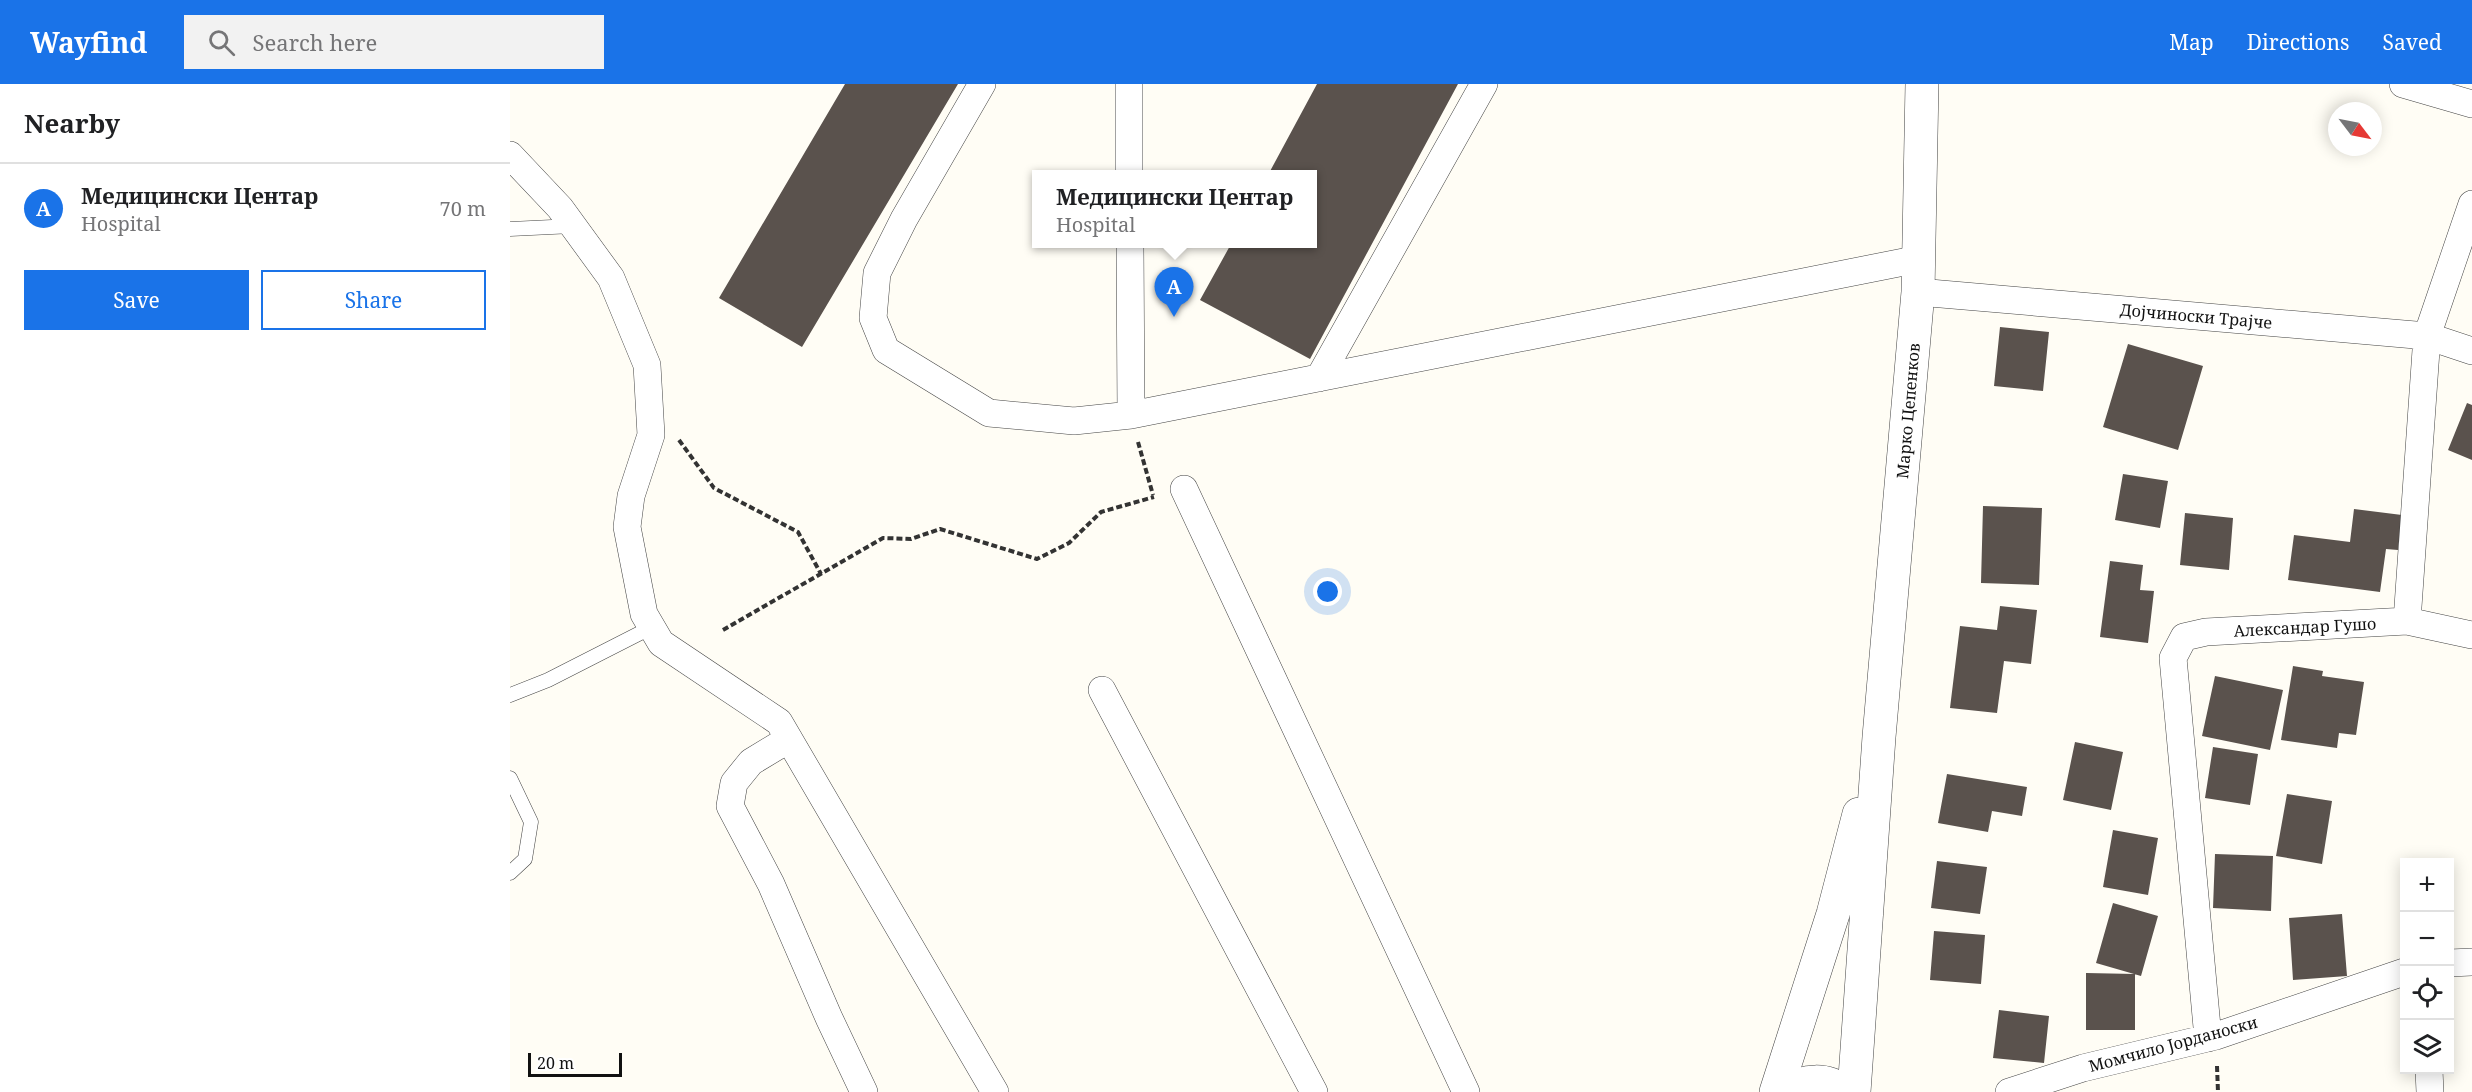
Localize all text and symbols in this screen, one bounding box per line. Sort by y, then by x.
search box [184,15,604,69]
text: Wayfind [30,23,148,61]
icon: search [205,26,238,59]
text: Search here [253,27,377,57]
text: Map [2169,28,2214,56]
text: Directions [2247,28,2349,56]
text: Saved [2382,28,2442,56]
north arrow [2328,102,2382,156]
text: Nearby [24,105,120,141]
popup [1032,170,1317,248]
text: Медицински Центар [81,180,318,210]
text: Медицински Центар [1056,181,1293,211]
text: A [36,195,51,222]
text: 70 m [440,195,486,222]
text: Hospital [81,210,161,237]
text: Hospital [1056,211,1136,238]
pin: A [1154,268,1194,317]
button: Save [24,270,249,330]
button: Share [261,270,486,330]
street label: Дојчиноски Трајче [2119,298,2273,334]
street label: Марко Цепенков [1891,342,1925,480]
your location [1313,577,1342,606]
street label: Александар Гушо [2233,612,2377,642]
map controls [2400,858,2454,1074]
button: + [2400,858,2454,912]
button: − [2400,912,2454,966]
button: locate [2400,966,2454,1020]
street label: Момчило Јорданоски [2086,1011,2260,1077]
button: layers [2400,1020,2454,1074]
scale bar [528,1050,622,1078]
text: 20 m [537,1052,574,1074]

